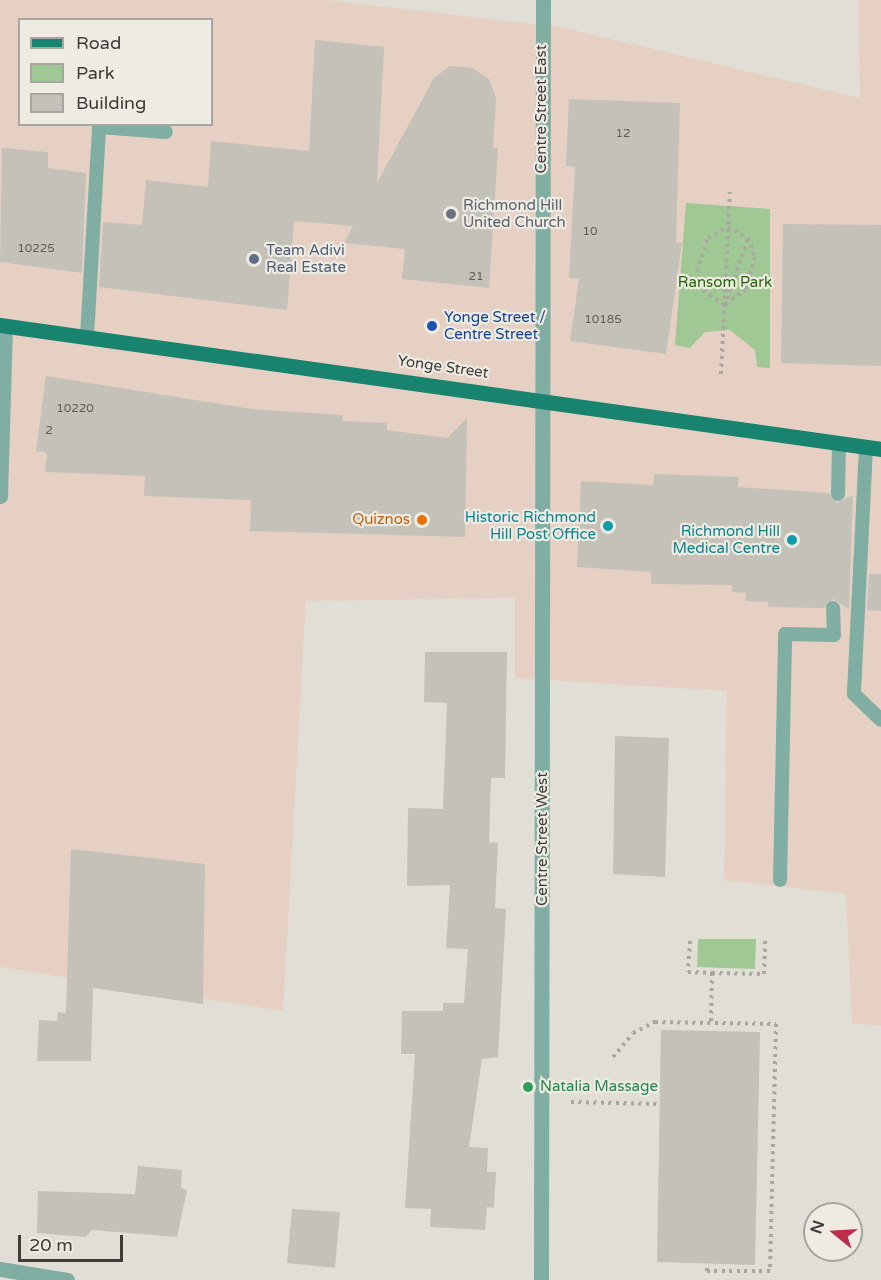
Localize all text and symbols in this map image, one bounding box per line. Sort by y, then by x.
legend [18,18,213,126]
text: Road [76,32,121,54]
street label: Centre Street East [533,45,551,173]
text: Park [76,62,114,84]
text: Building [76,92,146,114]
house number: 12 [615,127,631,141]
place label: Richmond Hill United Church [463,196,566,231]
marker: Richmond Hill United Church [444,207,458,221]
house number: 10 [582,225,598,239]
place label: Team Adivi Real Estate [266,241,346,276]
house number: 10225 [17,242,55,256]
marker: Team Adivi Real Estate [247,252,261,266]
house number: 21 [468,270,484,284]
park label: Ransom Park [678,274,772,292]
place label: Yonge Street / Centre Street [444,308,546,343]
house number: 10185 [584,313,622,327]
marker: Yonge Street / Centre Street [425,319,439,333]
street label: Yonge Street [396,352,490,382]
house number: 10220 [56,402,94,416]
house number: 2 [45,424,53,438]
place label: Historic Richmond Hill Post Office [465,508,596,543]
place label: Quiznos [352,511,410,529]
marker: Quiznos [415,513,429,527]
marker: Historic Richmond Hill Post Office [601,519,615,533]
place label: Richmond Hill Medical Centre [673,522,780,557]
marker: Richmond Hill Medical Centre [785,533,799,547]
street label: Centre Street West [534,772,552,906]
place label: Natalia Massage [540,1078,658,1096]
marker: Natalia Massage [521,1080,535,1094]
north arrow [803,1202,863,1262]
text: N [806,1218,829,1236]
scale bar [21,1223,126,1261]
text: 20 m [29,1234,73,1256]

